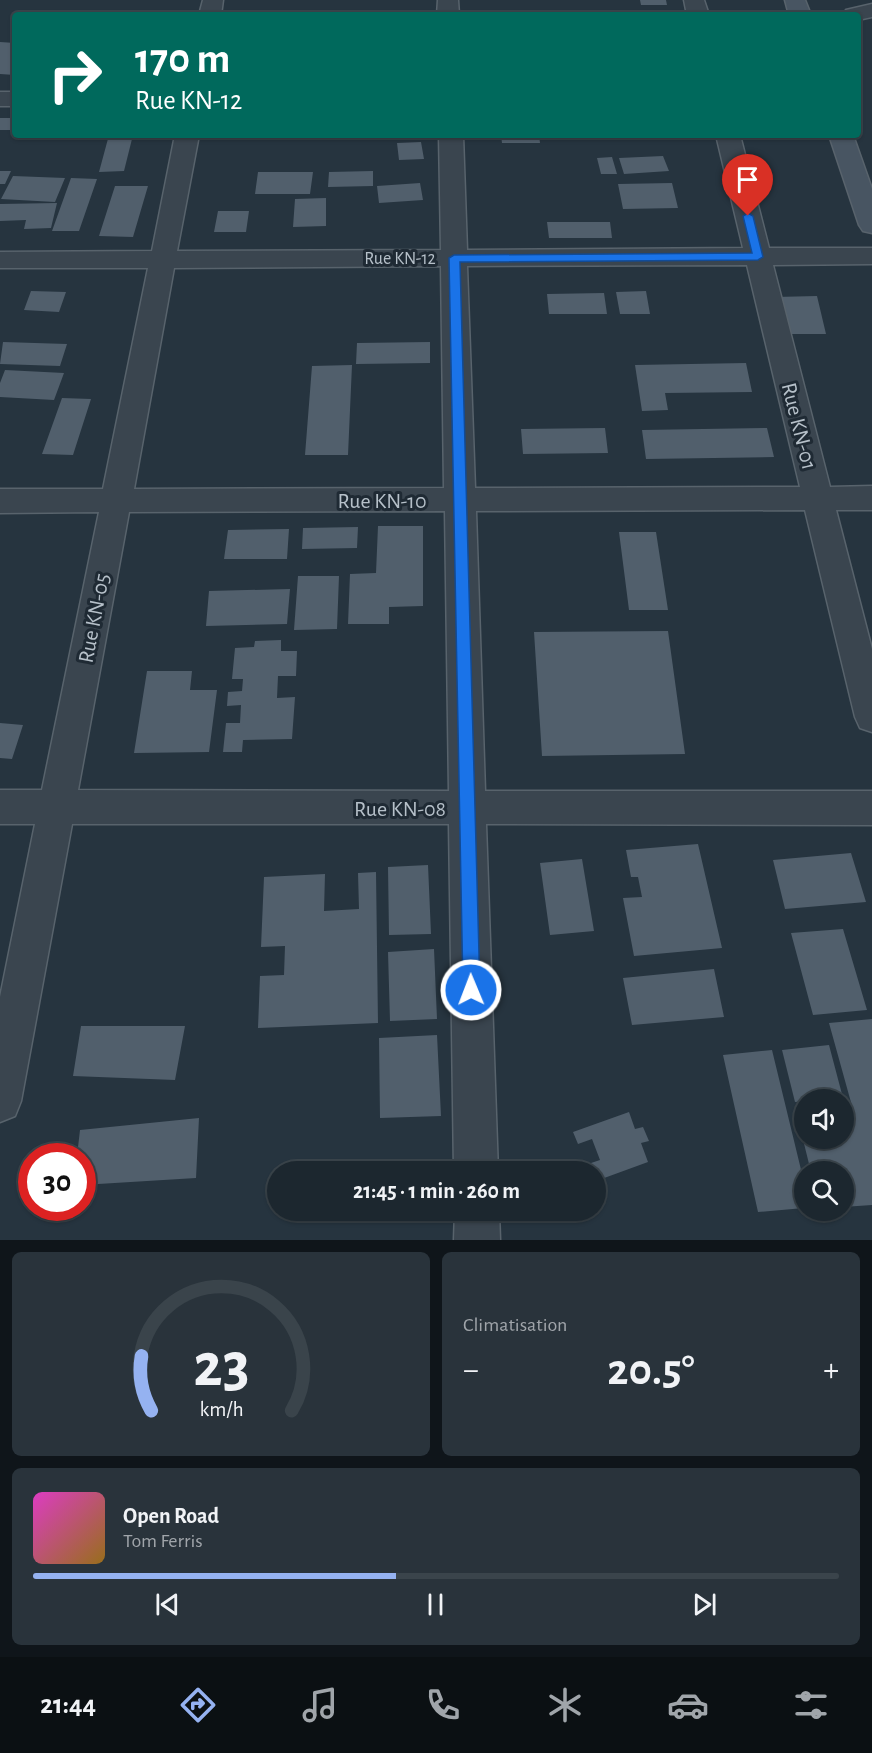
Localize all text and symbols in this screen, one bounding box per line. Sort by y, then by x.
icon: right [36,36,114,114]
text: 170 m [135,38,230,80]
text: Rue KN-12 [135,87,242,114]
pin [722,154,773,216]
icon: arrive [731,163,764,196]
street label: Rue KN-12 [364,250,436,268]
street label: Rue KN-01 [778,380,820,472]
street label: Rue KN-10 [337,490,427,512]
street label: Rue KN-05 [75,572,113,665]
street label: Rue KN-08 [354,798,446,820]
position arrow [439,958,503,1022]
map controls [794,1089,854,1221]
button: sound [794,1089,854,1149]
speed limit sign: 30 [18,1143,96,1221]
button: search [794,1161,854,1221]
text: 21:45 · 1 min · 260 m [353,1180,520,1202]
text: Climatisation [463,1315,567,1335]
text: 23 [193,1335,249,1397]
text: 20.5° [607,1348,695,1393]
text: − [463,1354,479,1387]
text: + [823,1354,839,1387]
text: km/h [199,1399,243,1420]
text: Open Road [123,1505,219,1527]
text: Tom Ferris [123,1531,203,1551]
icon: previous [151,1588,184,1621]
icon: pause [419,1588,452,1621]
icon: next [688,1588,721,1621]
icon: directions [177,1684,219,1726]
icon: music [299,1684,341,1726]
icon: phone [422,1684,464,1726]
icon: climate [544,1684,586,1726]
icon: car [667,1684,709,1726]
icon: filters [790,1684,832,1726]
text: 21:44 [40,1691,96,1718]

